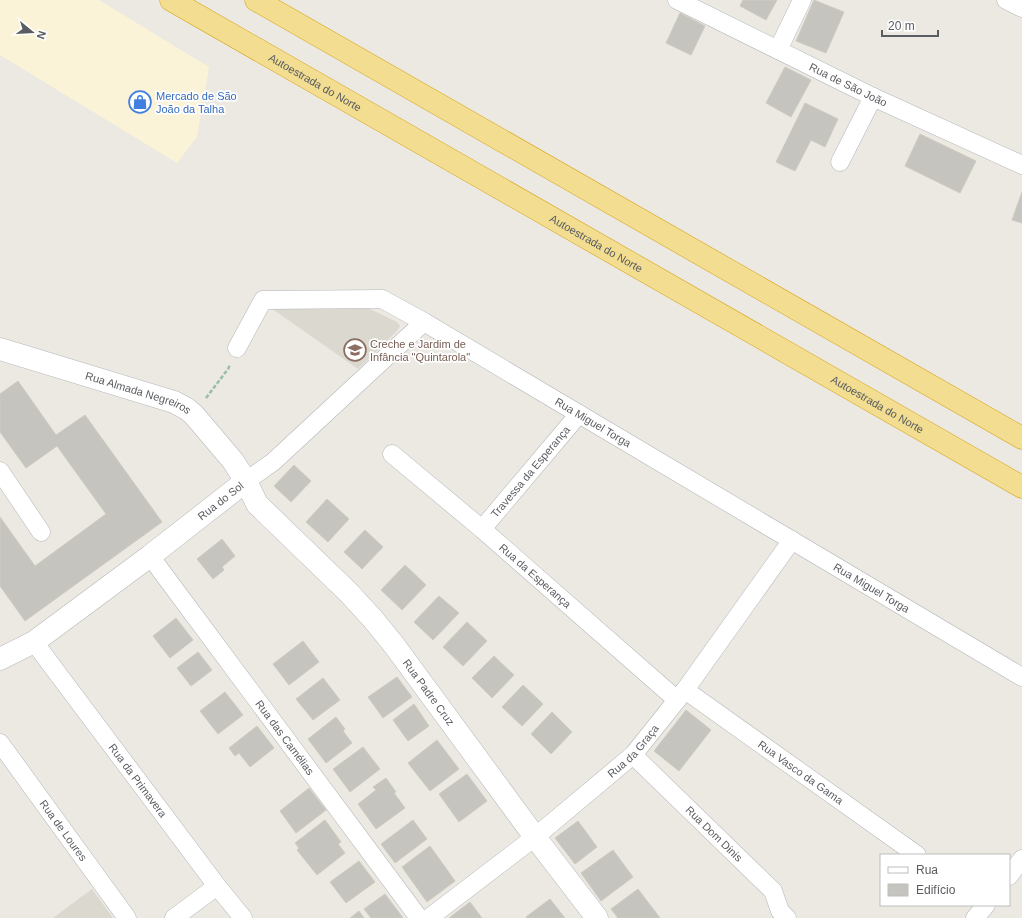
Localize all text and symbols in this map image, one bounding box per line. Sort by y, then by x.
north arrow [12,12,52,52]
scale bar [882,12,938,38]
text: 20 m [888,19,915,33]
text: N [35,29,48,41]
street label: Autoestrada do Norte [267,51,363,114]
street label: Rua de São João [807,60,889,109]
shop icon: Mercado de São João da Talha [127,89,153,115]
place label: Mercado de São João da Talha [156,90,237,115]
street label: Autoestrada do Norte [548,212,645,275]
school or university icon: Creche e Jardim de Infância "Quintarola" [342,337,368,363]
place label: Creche e Jardim de Infância "Quintarola" [370,338,470,363]
street label: Rua Almada Negreiros [84,369,194,416]
street label: Autoestrada do Norte [829,373,926,436]
street label: Rua Miguel Torga [553,395,634,450]
street label: Travessa da Esperança [488,423,573,520]
street label: Rua do Sol [195,479,246,522]
street label: Rua da Esperança [497,541,574,611]
street label: Rua Miguel Torga [832,561,912,615]
street label: Rua Padre Cruz [401,657,457,728]
street label: Rua das Camélias [253,698,317,777]
street label: Rua da Graça [605,722,661,780]
street label: Rua Vasco da Gama [756,738,846,807]
street label: Rua da Primavera [106,741,170,820]
street label: Rua de Loures [37,798,90,864]
street label: Rua Dom Dinis [683,804,745,864]
legend [880,854,1010,906]
text: Rua [916,863,938,877]
text: Edifício [916,883,956,897]

